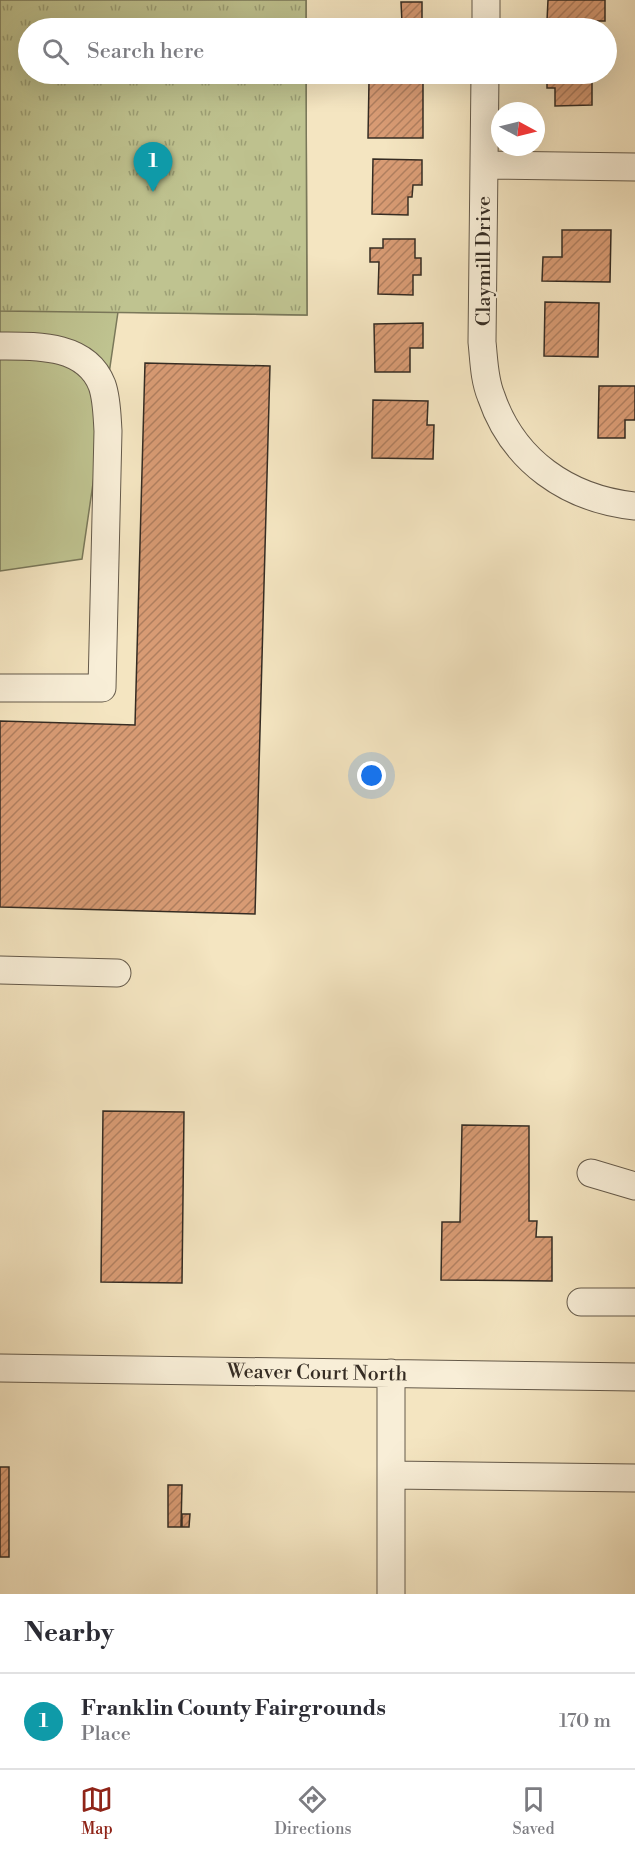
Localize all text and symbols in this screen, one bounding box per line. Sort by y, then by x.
search box [18,18,617,84]
icon: search [39,35,72,68]
text: Search here [87,38,204,65]
north arrow [491,102,545,156]
pin: 1 [134,142,172,192]
street label: Claymill Drive [472,196,497,326]
your location [357,761,386,790]
street label: Weaver Court North [226,1359,408,1388]
text: Nearby [24,1617,114,1649]
text: Franklin County Fairgrounds [81,1695,386,1722]
text: 1 [39,1709,48,1734]
text: 170 m [559,1709,611,1734]
text: Place [81,1722,131,1747]
tab: Map [80,1783,113,1839]
tab: Directions [274,1783,352,1839]
tab: Saved [512,1783,555,1839]

